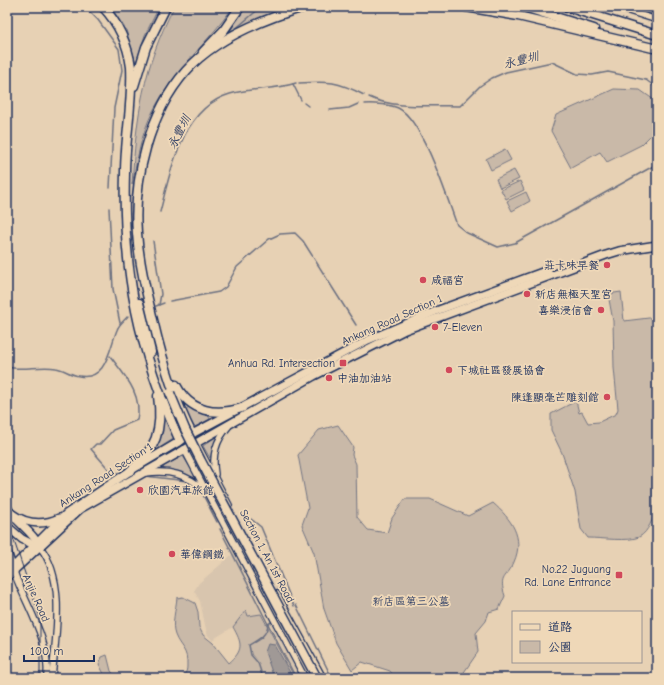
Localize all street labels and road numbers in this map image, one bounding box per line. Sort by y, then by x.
street label: Ankang Road Section 1 [340,292,444,348]
street label: Ankang Road Section 1 [57,440,155,510]
street label: Section 1, An 1st Road [237,507,297,605]
street label: Anjie Road [20,572,52,624]

